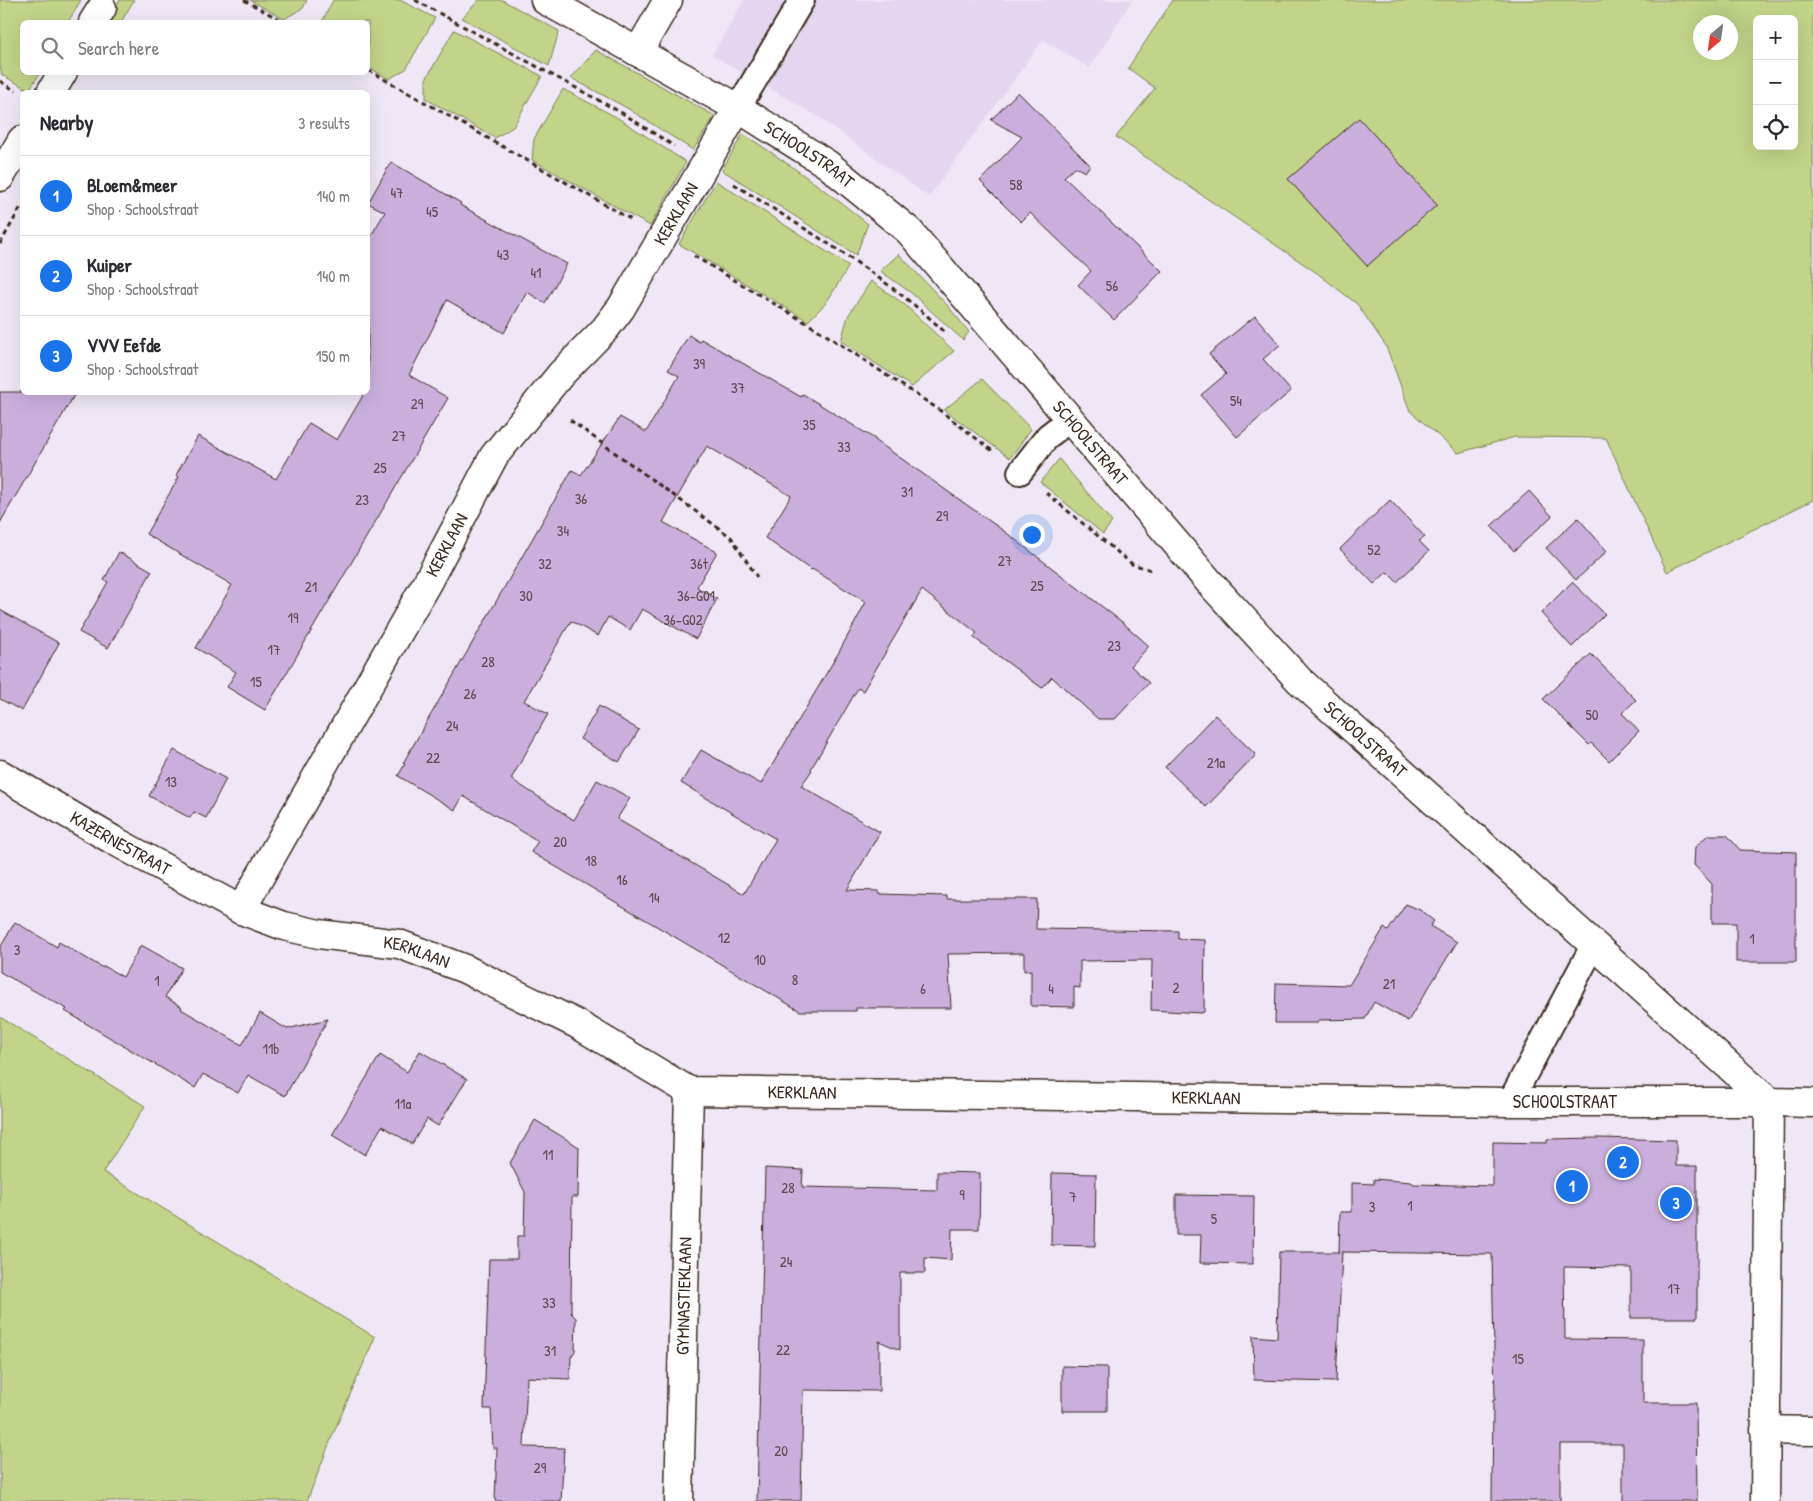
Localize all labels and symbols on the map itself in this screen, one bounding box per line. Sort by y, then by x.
north arrow [1693,15,1738,60]
street label: SCHOOLSTRAAT [759,114,860,194]
house number: 58 [1010,174,1022,195]
street label: KERKLAAN [647,178,704,250]
house number: 47 [390,182,404,203]
house number: 45 [426,201,439,222]
house number: 43 [497,244,509,265]
house number: 41 [530,262,542,283]
house number: 56 [1106,275,1118,296]
house number: 39 [693,353,706,374]
house number: 37 [731,377,745,398]
house number: 54 [1230,390,1242,411]
house number: 29 [411,393,424,414]
street label: SCHOOLSTRAAT [1047,395,1134,491]
house number: 35 [802,414,816,435]
house number: 27 [392,425,406,446]
house number: 33 [837,436,851,457]
house number: 25 [373,457,387,478]
house number: 31 [901,481,913,502]
house number: 36 [575,488,587,509]
house number: 23 [355,489,369,510]
house number: 29 [936,505,949,526]
street label: KERKLAAN [419,509,474,581]
house number: 34 [557,520,570,541]
your location [1019,522,1045,548]
house number: 52 [1367,539,1381,560]
house number: 27 [998,550,1012,571]
house number: 32 [538,553,552,574]
house number: 36t [690,553,709,574]
house number: 25 [1030,575,1044,596]
house number: 21 [305,576,317,597]
house number: 30 [519,585,533,606]
house number: 36-G01 [677,585,715,606]
house number: 19 [288,607,299,628]
house number: 36-G02 [663,609,703,630]
house number: 23 [1107,635,1121,656]
house number: 17 [268,639,280,660]
house number: 28 [481,651,495,672]
house number: 15 [250,671,263,692]
house number: 26 [463,683,477,704]
street label: SCHOOLSTRAAT [1318,695,1413,784]
house number: 50 [1585,704,1599,725]
house number: 24 [446,715,459,736]
house number: 22 [426,747,440,768]
house number: 21a [1207,752,1225,773]
house number: 13 [165,771,177,792]
street label: KAZERNESTRAAT [66,805,176,882]
house number: 20 [553,831,567,852]
house number: 18 [585,850,597,871]
house number: 16 [616,869,628,890]
house number: 14 [648,887,660,908]
house number: 12 [718,927,730,948]
house number: 1 [1749,928,1755,949]
street label: KERKLAAN [382,929,453,974]
house number: 3 [14,939,21,960]
house number: 10 [754,949,766,970]
house number: 8 [792,969,798,990]
house number: 1 [154,970,160,991]
house number: 21 [1383,973,1395,994]
house number: 2 [1172,977,1180,998]
house number: 6 [920,978,926,999]
house number: 4 [1048,978,1054,999]
house number: 11b [262,1038,280,1059]
street label: KERKLAAN [767,1079,837,1105]
street label: KERKLAAN [1171,1084,1241,1110]
street label: SCHOOLSTRAAT [1513,1089,1618,1114]
house number: 11a [395,1093,411,1114]
pin: 2 [1607,1143,1639,1181]
house number: 11 [543,1144,553,1165]
pin: 1 [1556,1167,1588,1205]
house number: 28 [781,1177,795,1198]
house number: 9 [959,1184,965,1205]
pin: 3 [1660,1184,1692,1222]
house number: 7 [1069,1186,1077,1207]
house number: 1 [1407,1195,1413,1216]
house number: 3 [1369,1196,1376,1217]
house number: 5 [1211,1208,1218,1229]
street label: GYMNASTIEKLAAN [670,1237,697,1355]
house number: 24 [780,1251,793,1272]
house number: 17 [1668,1278,1680,1299]
house number: 33 [542,1292,556,1313]
house number: 22 [776,1339,790,1360]
house number: 31 [544,1340,556,1361]
house number: 15 [1512,1348,1525,1369]
house number: 20 [774,1440,788,1461]
house number: 29 [534,1457,547,1478]

